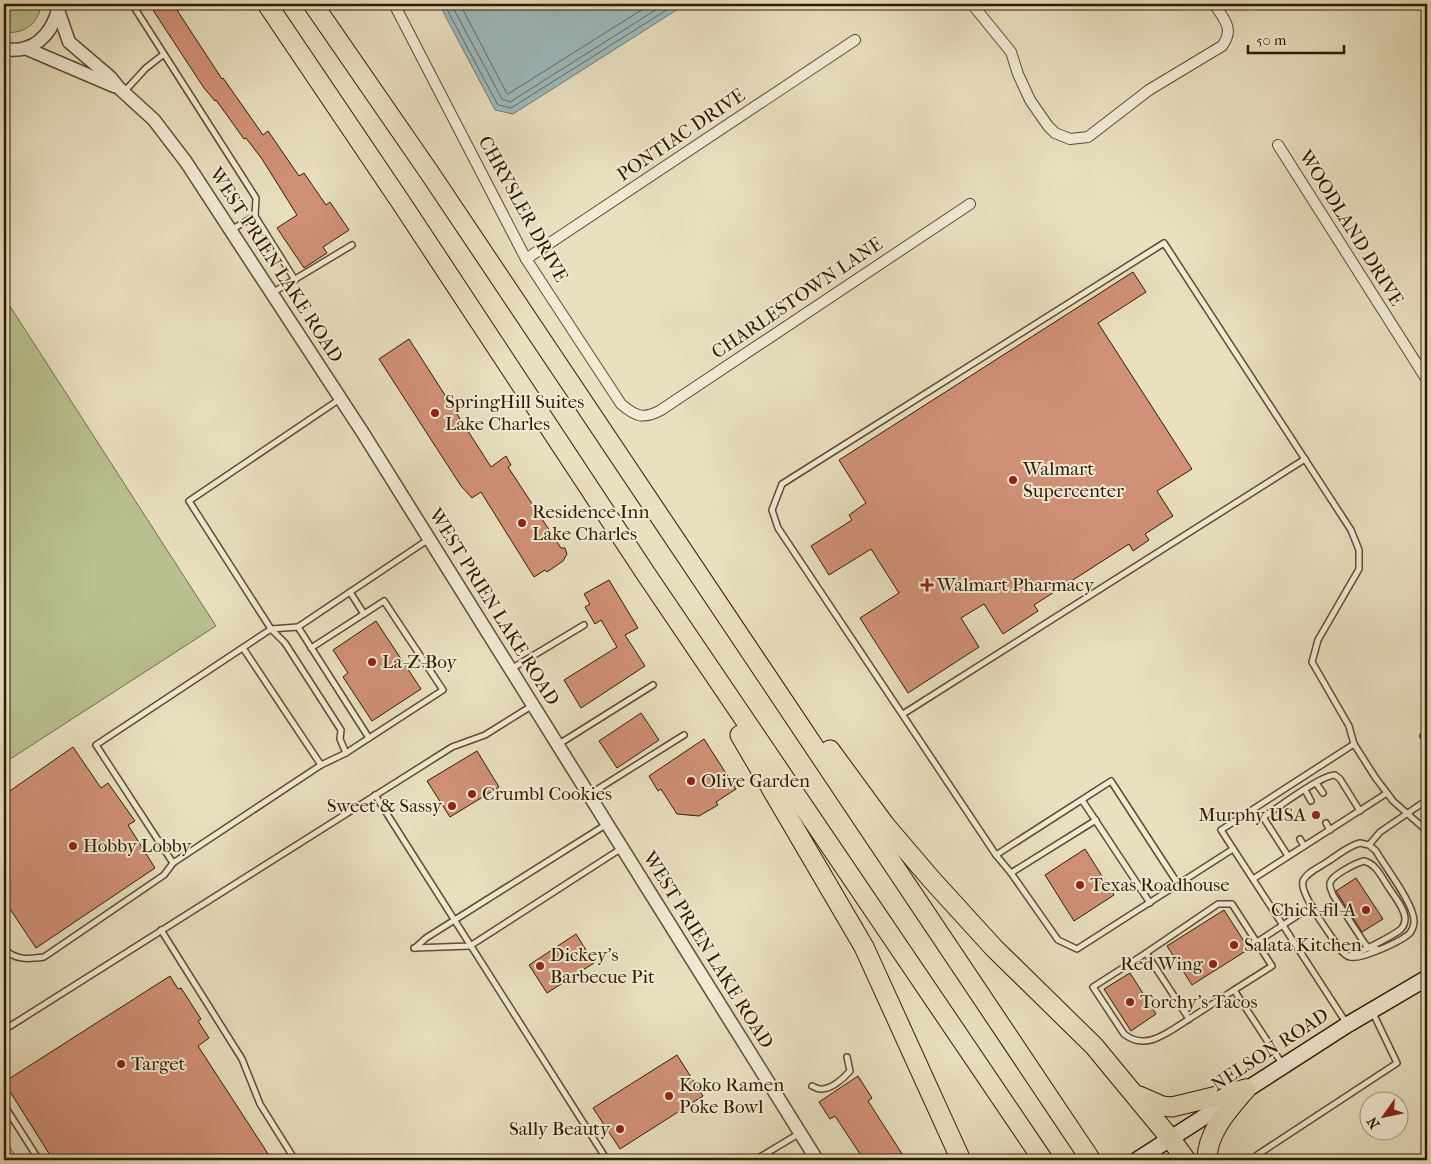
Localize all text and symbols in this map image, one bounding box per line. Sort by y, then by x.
scale bar [1248,22,1345,54]
text: 50 m [1256,31,1287,49]
street label: PONTIAC DRIVE [613,84,749,186]
street label: CHRYSLER DRIVE [474,132,572,286]
street label: WOODLAND DRIVE [1294,145,1408,310]
street label: WEST PRIEN LAKE ROAD [204,163,347,367]
street label: CHARLESTOWN LANE [707,232,887,363]
place label: SpringHill Suites Lake Charles [445,391,584,435]
marker: SpringHill Suites Lake Charles [429,407,441,419]
place label: Walmart Supercenter [1022,458,1125,502]
marker: Walmart Supercenter [1007,474,1019,486]
place label: Residence Inn Lake Charles [532,501,649,545]
street label: WEST PRIEN LAKE ROAD [424,504,564,709]
marker: Residence Inn Lake Charles [516,517,528,529]
place label: Walmart Pharmacy [936,574,1095,596]
marker: Walmart Pharmacy [921,579,933,591]
place label: La-Z-Boy [382,651,457,673]
marker: La-Z-Boy [366,656,378,668]
place label: Olive Garden [701,770,810,792]
marker: Olive Garden [685,775,697,787]
place label: Crumbl Cookies [482,783,612,805]
marker: Crumbl Cookies [466,788,478,800]
place label: Sweet & Sassy [327,795,443,817]
marker: Sweet & Sassy [446,800,458,812]
place label: Murphy USA [1198,804,1307,826]
marker: Murphy USA [1310,809,1322,821]
place label: Hobby Lobby [83,835,192,857]
marker: Hobby Lobby [67,840,79,852]
street label: WEST PRIEN LAKE ROAD [638,847,778,1052]
place label: Texas Roadhouse [1090,874,1230,896]
marker: Texas Roadhouse [1074,879,1086,891]
place label: Chick-fil-A [1271,899,1357,921]
marker: Chick-fil-A [1360,904,1372,916]
place label: Salata Kitchen [1244,934,1362,956]
marker: Salata Kitchen [1228,939,1240,951]
place label: Dickey's Barbecue Pit [550,944,655,988]
place label: Red Wing [1120,953,1204,975]
marker: Red Wing [1207,958,1219,970]
marker: Dickey's Barbecue Pit [534,960,546,972]
place label: Torchy's Tacos [1140,991,1257,1013]
marker: Torchy's Tacos [1124,996,1136,1008]
street label: NELSON ROAD [1207,1004,1333,1096]
place label: Target [131,1053,186,1075]
marker: Target [115,1058,127,1070]
place label: Koko Ramen Poke Bowl [679,1074,784,1118]
marker: Koko Ramen Poke Bowl [663,1090,675,1102]
north arrow [1358,1092,1408,1142]
text: N [1363,1113,1384,1132]
place label: Sally Beauty [509,1118,611,1140]
marker: Sally Beauty [614,1123,626,1135]

